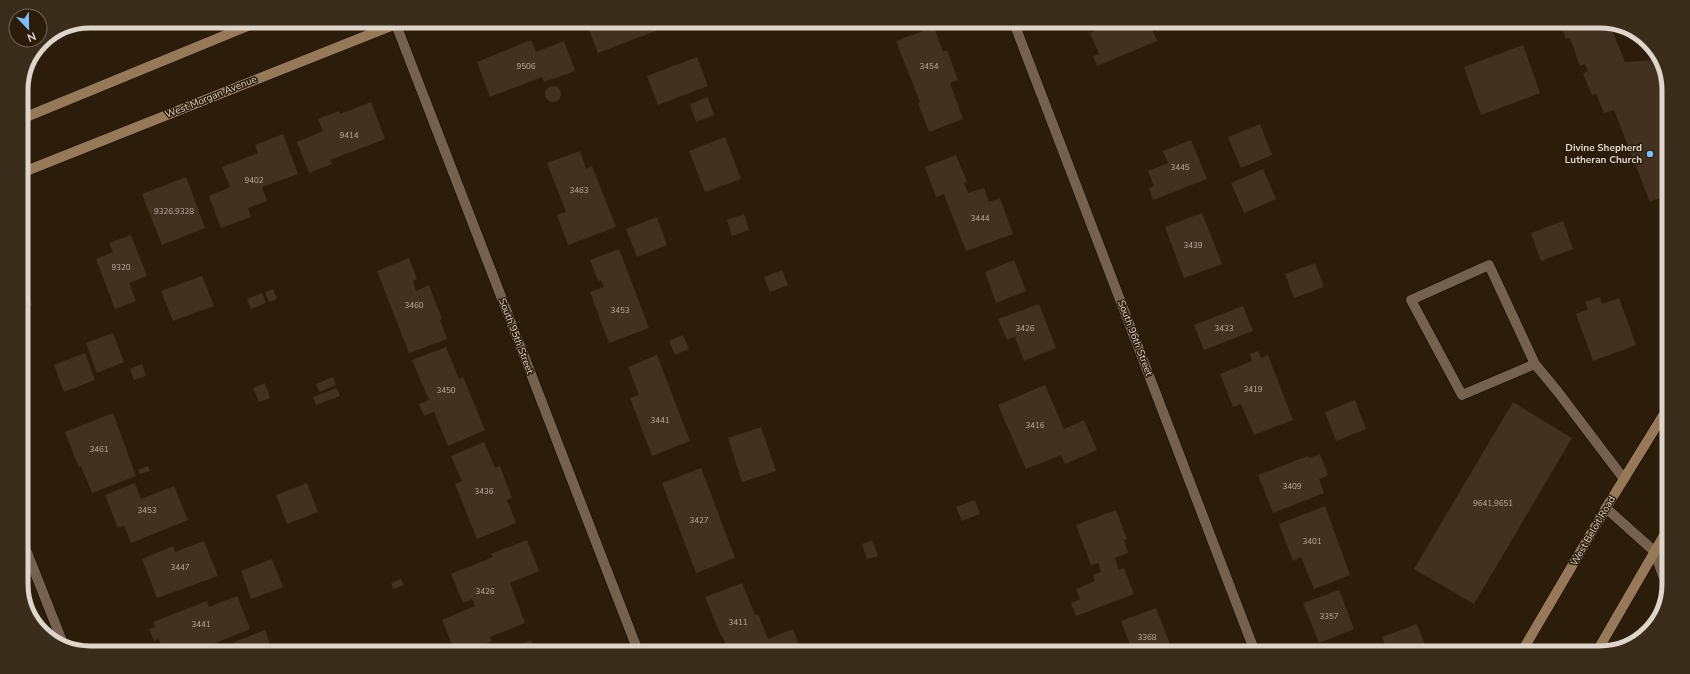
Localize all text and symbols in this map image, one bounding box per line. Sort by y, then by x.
north arrow [8,8,48,48]
text: N [25,28,38,45]
house number: 9506 [516,61,536,72]
house number: 3454 [919,61,939,72]
street label: West Morgan Avenue [163,72,259,122]
house number: 9414 [339,130,359,141]
place label: Divine Shepherd Lutheran Church [1565,141,1642,167]
marker: Divine Shepherd Lutheran Church [1645,149,1655,159]
house number: 3445 [1170,162,1190,173]
house number: 9402 [244,175,264,186]
house number: 3463 [569,185,589,196]
house number: 9326,9328 [154,206,194,217]
house number: 3444 [970,213,990,224]
house number: 3439 [1183,240,1203,251]
house number: 9320 [111,262,131,273]
street label: South 95th Street [495,296,537,376]
street label: South 96th Street [1114,298,1156,378]
house number: 3460 [404,300,424,311]
house number: 3453 [610,305,630,316]
house number: 3426 [1015,323,1035,334]
house number: 3433 [1214,323,1234,334]
house number: 3419 [1243,384,1263,395]
house number: 3450 [436,385,456,396]
house number: 3441 [650,415,670,426]
house number: 3416 [1025,420,1045,431]
house number: 3461 [89,444,109,455]
house number: 3409 [1282,481,1302,492]
house number: 3436 [474,486,494,497]
street label: West Beloit Road [1567,493,1619,569]
house number: 9641,9651 [1473,498,1513,509]
house number: 3453 [137,505,157,516]
house number: 3427 [689,515,709,526]
house number: 3401 [1302,536,1322,547]
house number: 3447 [170,562,190,573]
house number: 3426 [475,586,495,597]
house number: 3357 [1319,611,1339,622]
house number: 3411 [728,617,748,628]
house number: 3441 [191,619,211,630]
house number: 3368 [1137,632,1157,643]

